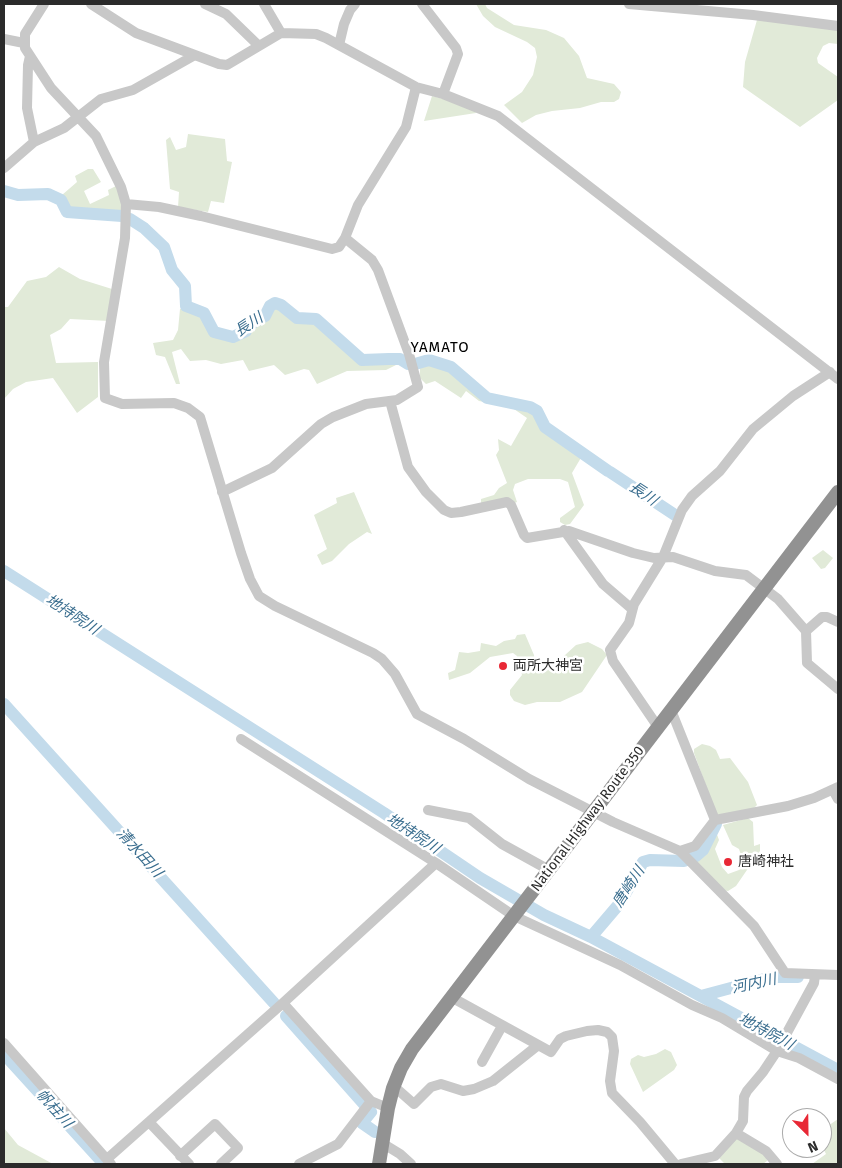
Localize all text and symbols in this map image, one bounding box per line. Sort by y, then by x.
water label: 長川 [232,309,266,341]
district label: YAMATO [410,339,470,357]
water label: 長川 [626,478,660,510]
water label: 地持院川 [42,591,102,639]
place label: 両所大神宮 [513,658,583,674]
marker: 両所大神宮 [497,660,509,672]
street label: National Highway Route 350 [528,743,648,895]
water label: 地持院川 [383,810,443,858]
water label: 清水田川 [112,825,166,881]
place label: 唐崎神社 [738,854,794,870]
marker: 唐崎神社 [722,856,734,868]
water label: 唐崎川 [609,863,649,911]
water label: 河内川 [730,971,778,997]
water label: 地持院川 [735,1010,797,1054]
water label: 帆柱川 [32,1086,76,1132]
north arrow [782,1108,832,1158]
text: N [805,1137,820,1156]

